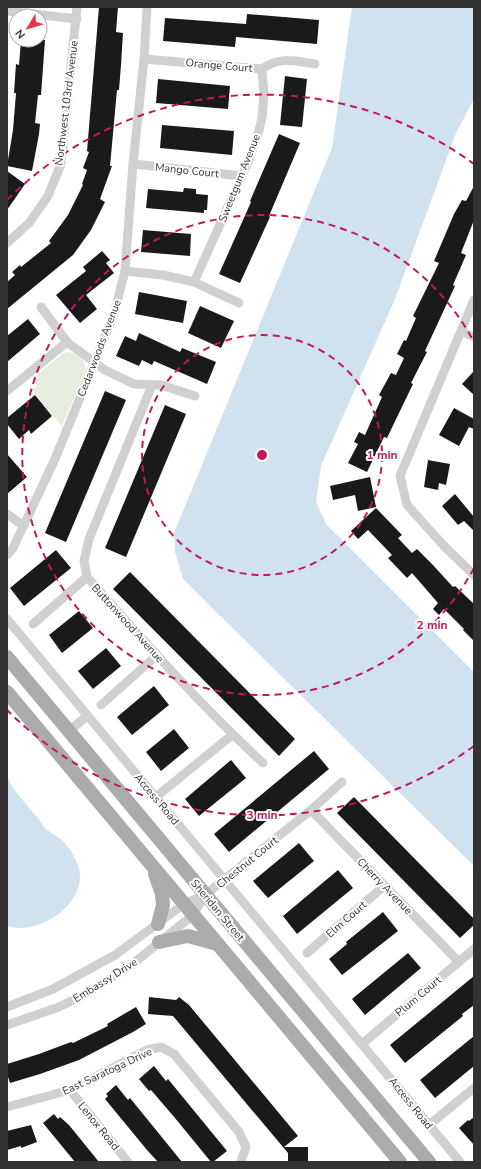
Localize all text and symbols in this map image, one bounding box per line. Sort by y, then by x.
north arrow [8,8,48,48]
text: N [12,26,29,42]
street label: Northwest 103rd Avenue [51,40,82,166]
street label: Orange Court [185,55,253,76]
street label: Sweetgum Avenue [215,132,264,224]
street label: Mango Court [154,160,220,181]
street label: Cedarwoods Avenue [74,297,125,399]
text: 1 min [366,447,398,463]
centre of rings [255,448,269,462]
street label: Buttonwood Avenue [88,581,167,666]
text: 2 min [416,617,448,633]
street label: Access Road [131,770,183,828]
text: 3 min [246,807,278,823]
street label: Chestnut Court [213,833,281,892]
street label: Cherry Avenue [354,855,416,918]
street label: Sheridan Street [187,876,248,945]
street label: Elm Court [323,897,370,941]
street label: Embassy Drive [70,955,140,1006]
street label: Plum Court [392,973,445,1020]
street label: East Saratoga Drive [60,1044,155,1099]
street label: Access Road [385,1074,436,1132]
street label: Lenox Road [74,1099,123,1154]

